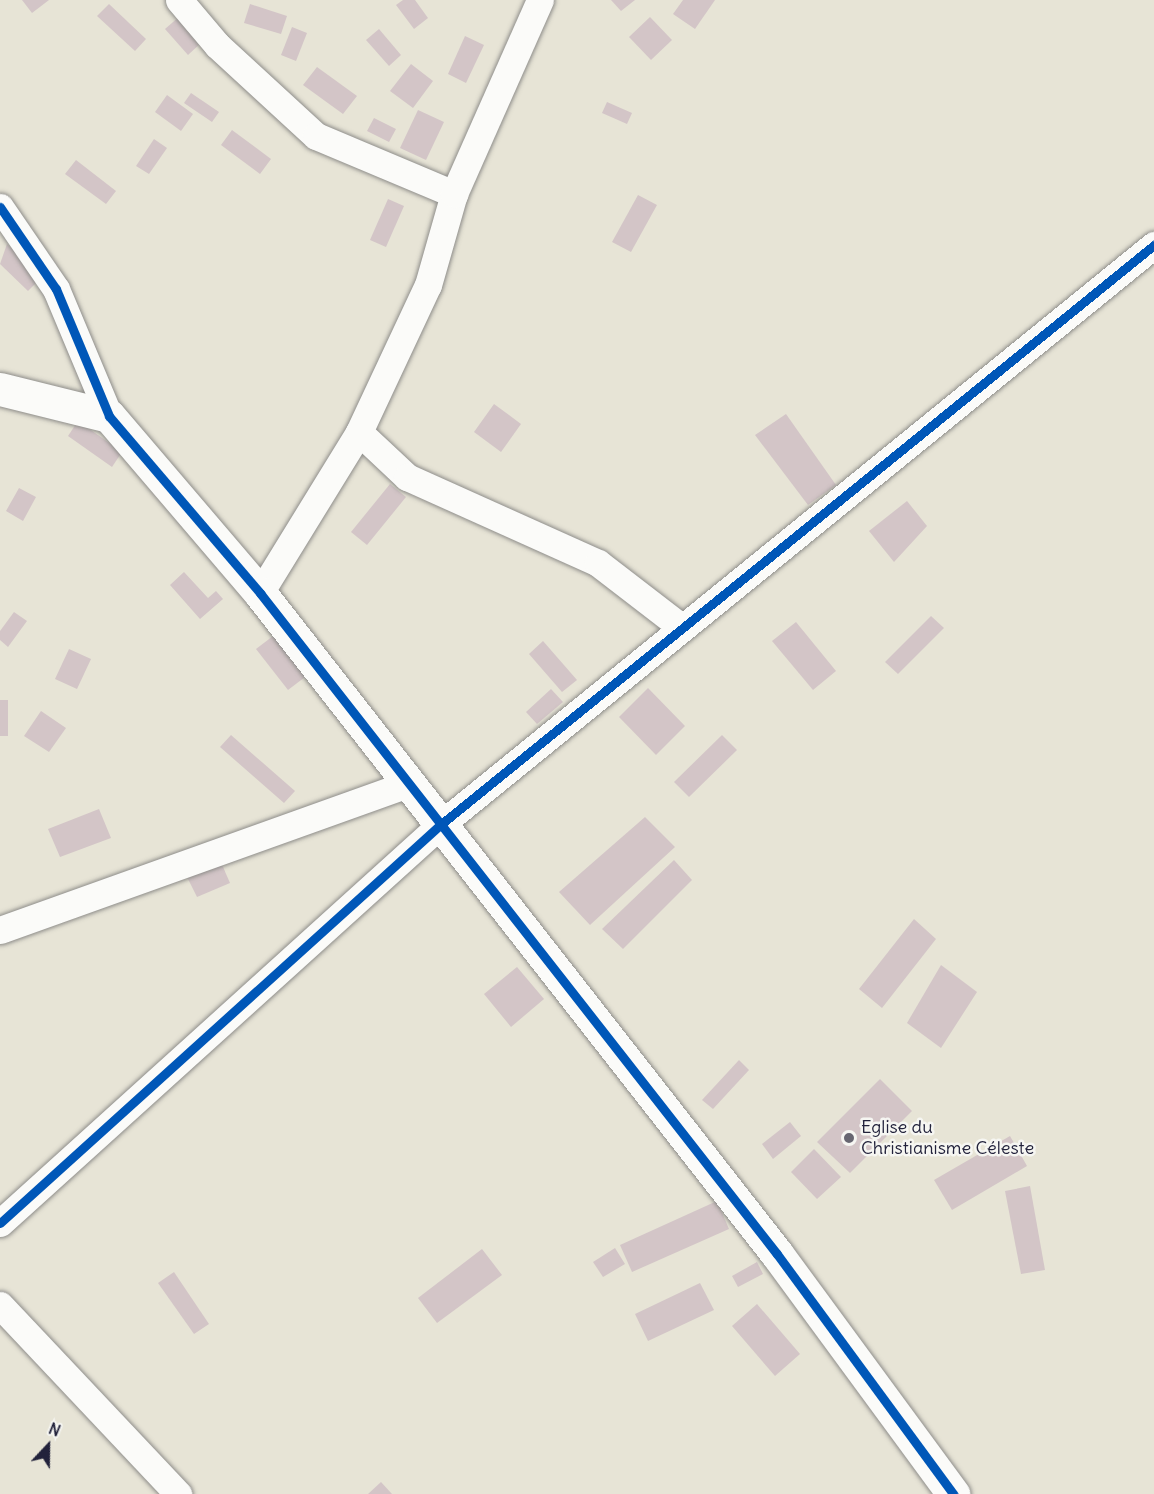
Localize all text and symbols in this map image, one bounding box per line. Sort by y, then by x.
place label: Eglise du Christianisme Céleste [861,1117,1034,1160]
marker: Eglise du Christianisme Céleste [842,1131,856,1145]
north arrow [18,1416,78,1476]
text: N [46,1418,64,1441]

